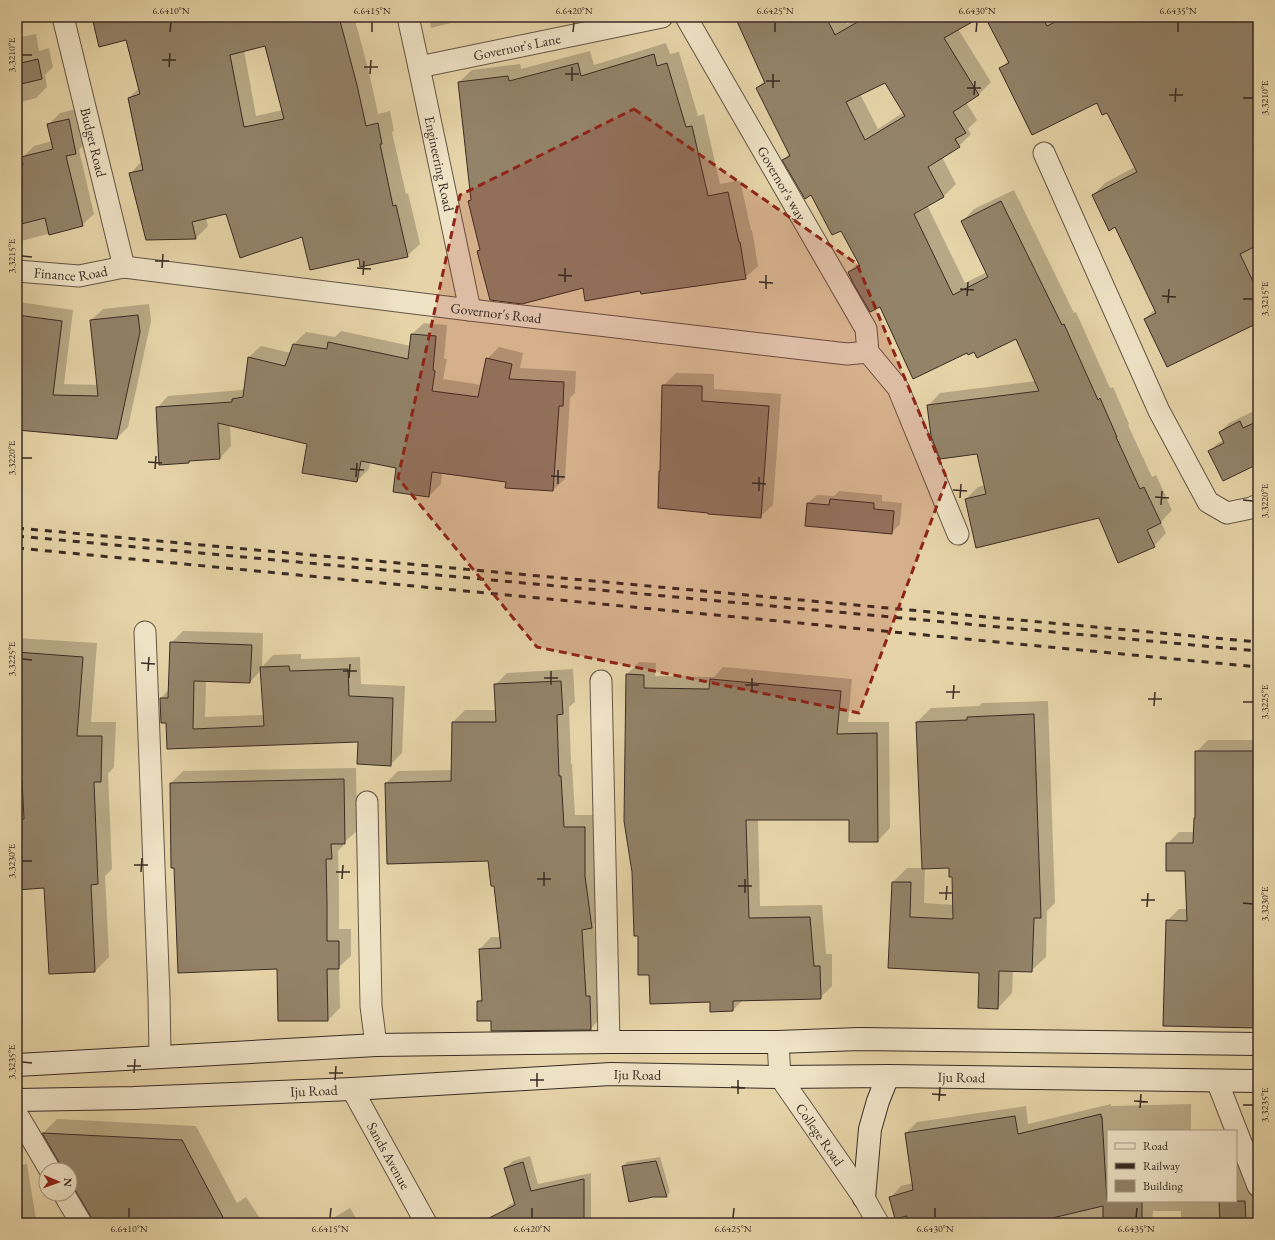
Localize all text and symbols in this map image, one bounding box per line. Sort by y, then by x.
text: 6.6410°N [152,4,190,17]
text: 6.6415°N [353,4,391,17]
text: 6.6420°N [555,4,593,17]
text: 6.6425°N [756,4,794,17]
text: 6.6430°N [958,4,996,17]
text: 6.6435°N [1159,4,1197,17]
street label: Governor's Lane [472,29,563,65]
text: 3.3210°E [5,37,18,72]
text: 3.3210°E [1258,80,1271,115]
street label: Budget Road [76,106,111,180]
street label: Engineering Road [421,114,458,214]
street label: Governor's way [753,143,811,225]
text: 3.3215°E [5,238,18,273]
street label: Finance Road [33,261,110,285]
text: 3.3215°E [1258,281,1271,316]
street label: Governor's Road [450,299,543,327]
text: 3.3220°E [5,440,18,475]
text: 3.3220°E [1258,483,1271,518]
text: 3.3225°E [5,641,18,676]
text: 3.3225°E [1258,684,1271,719]
text: 3.3230°E [5,843,18,878]
text: 3.3230°E [1258,886,1271,921]
text: 3.3235°E [5,1044,18,1079]
street label: Iju Road [613,1065,662,1084]
street label: Iju Road [937,1068,986,1086]
street label: Iju Road [290,1081,339,1101]
text: 3.3235°E [1258,1087,1271,1122]
street label: College Road [792,1100,848,1170]
street label: Sands Avenue [363,1119,415,1193]
legend [1107,1130,1237,1202]
text: Road [1143,1138,1169,1154]
text: Railway [1143,1158,1181,1174]
north arrow [38,1162,78,1202]
text: N [61,1178,75,1187]
text: Building [1143,1178,1184,1194]
text: 6.6410°N [110,1222,148,1235]
text: 6.6415°N [311,1222,349,1235]
text: 6.6420°N [513,1222,551,1235]
text: 6.6425°N [714,1222,752,1235]
text: 6.6430°N [916,1222,954,1235]
text: 6.6435°N [1117,1222,1155,1235]

